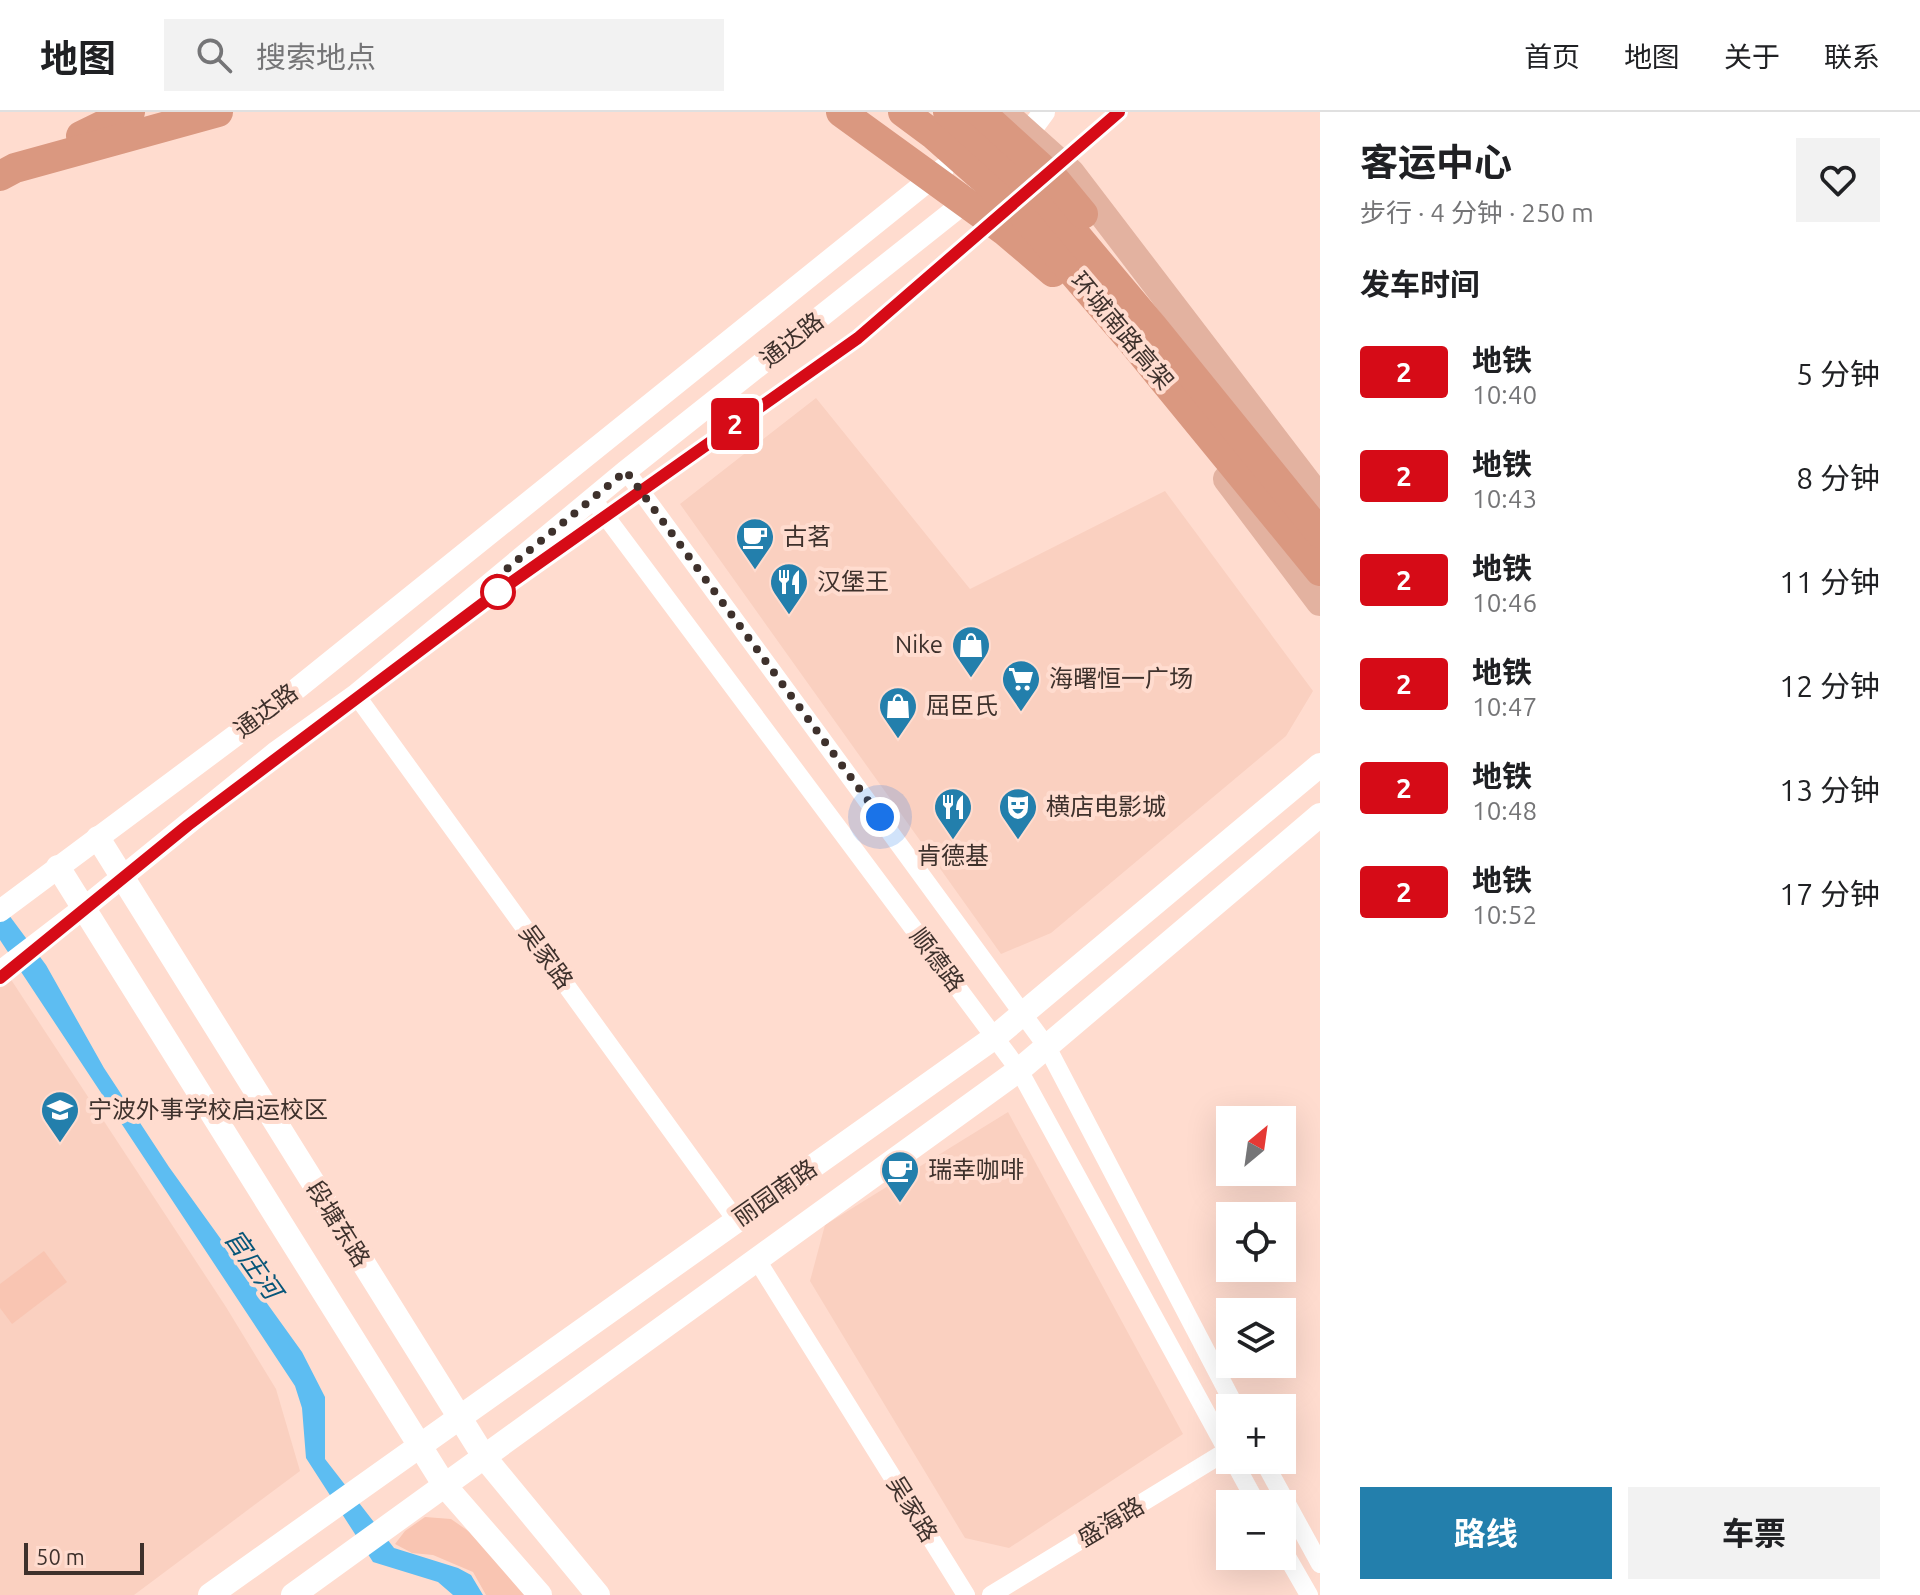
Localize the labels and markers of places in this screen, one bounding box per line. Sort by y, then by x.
cafe icon: 古茗 [734,516,776,571]
place label: 古茗 [783,523,831,550]
restaurant icon: 汉堡王 [768,561,810,616]
place label: 汉堡王 [817,568,889,595]
unlabelled marker [481,575,515,609]
shop icon: Nike [950,624,992,679]
place label: Nike [895,631,943,658]
supermarket icon: 海曙恒一广场 [1000,658,1042,713]
place label: 海曙恒一广场 [1049,665,1193,692]
shop icon: 屈臣氏 [877,685,919,740]
place label: 屈臣氏 [926,692,998,719]
restaurant icon: 肯德基 [932,786,974,841]
theatre icon: 横店电影城 [997,786,1039,841]
place label: 横店电影城 [1046,793,1166,820]
place label: 肯德基 [917,842,989,869]
school or university icon: 宁波外事学校启运校区 [39,1089,81,1144]
place label: 宁波外事学校启运校区 [88,1096,328,1123]
cafe icon: 瑞幸咖啡 [879,1149,921,1204]
place label: 瑞幸咖啡 [928,1156,1024,1183]

